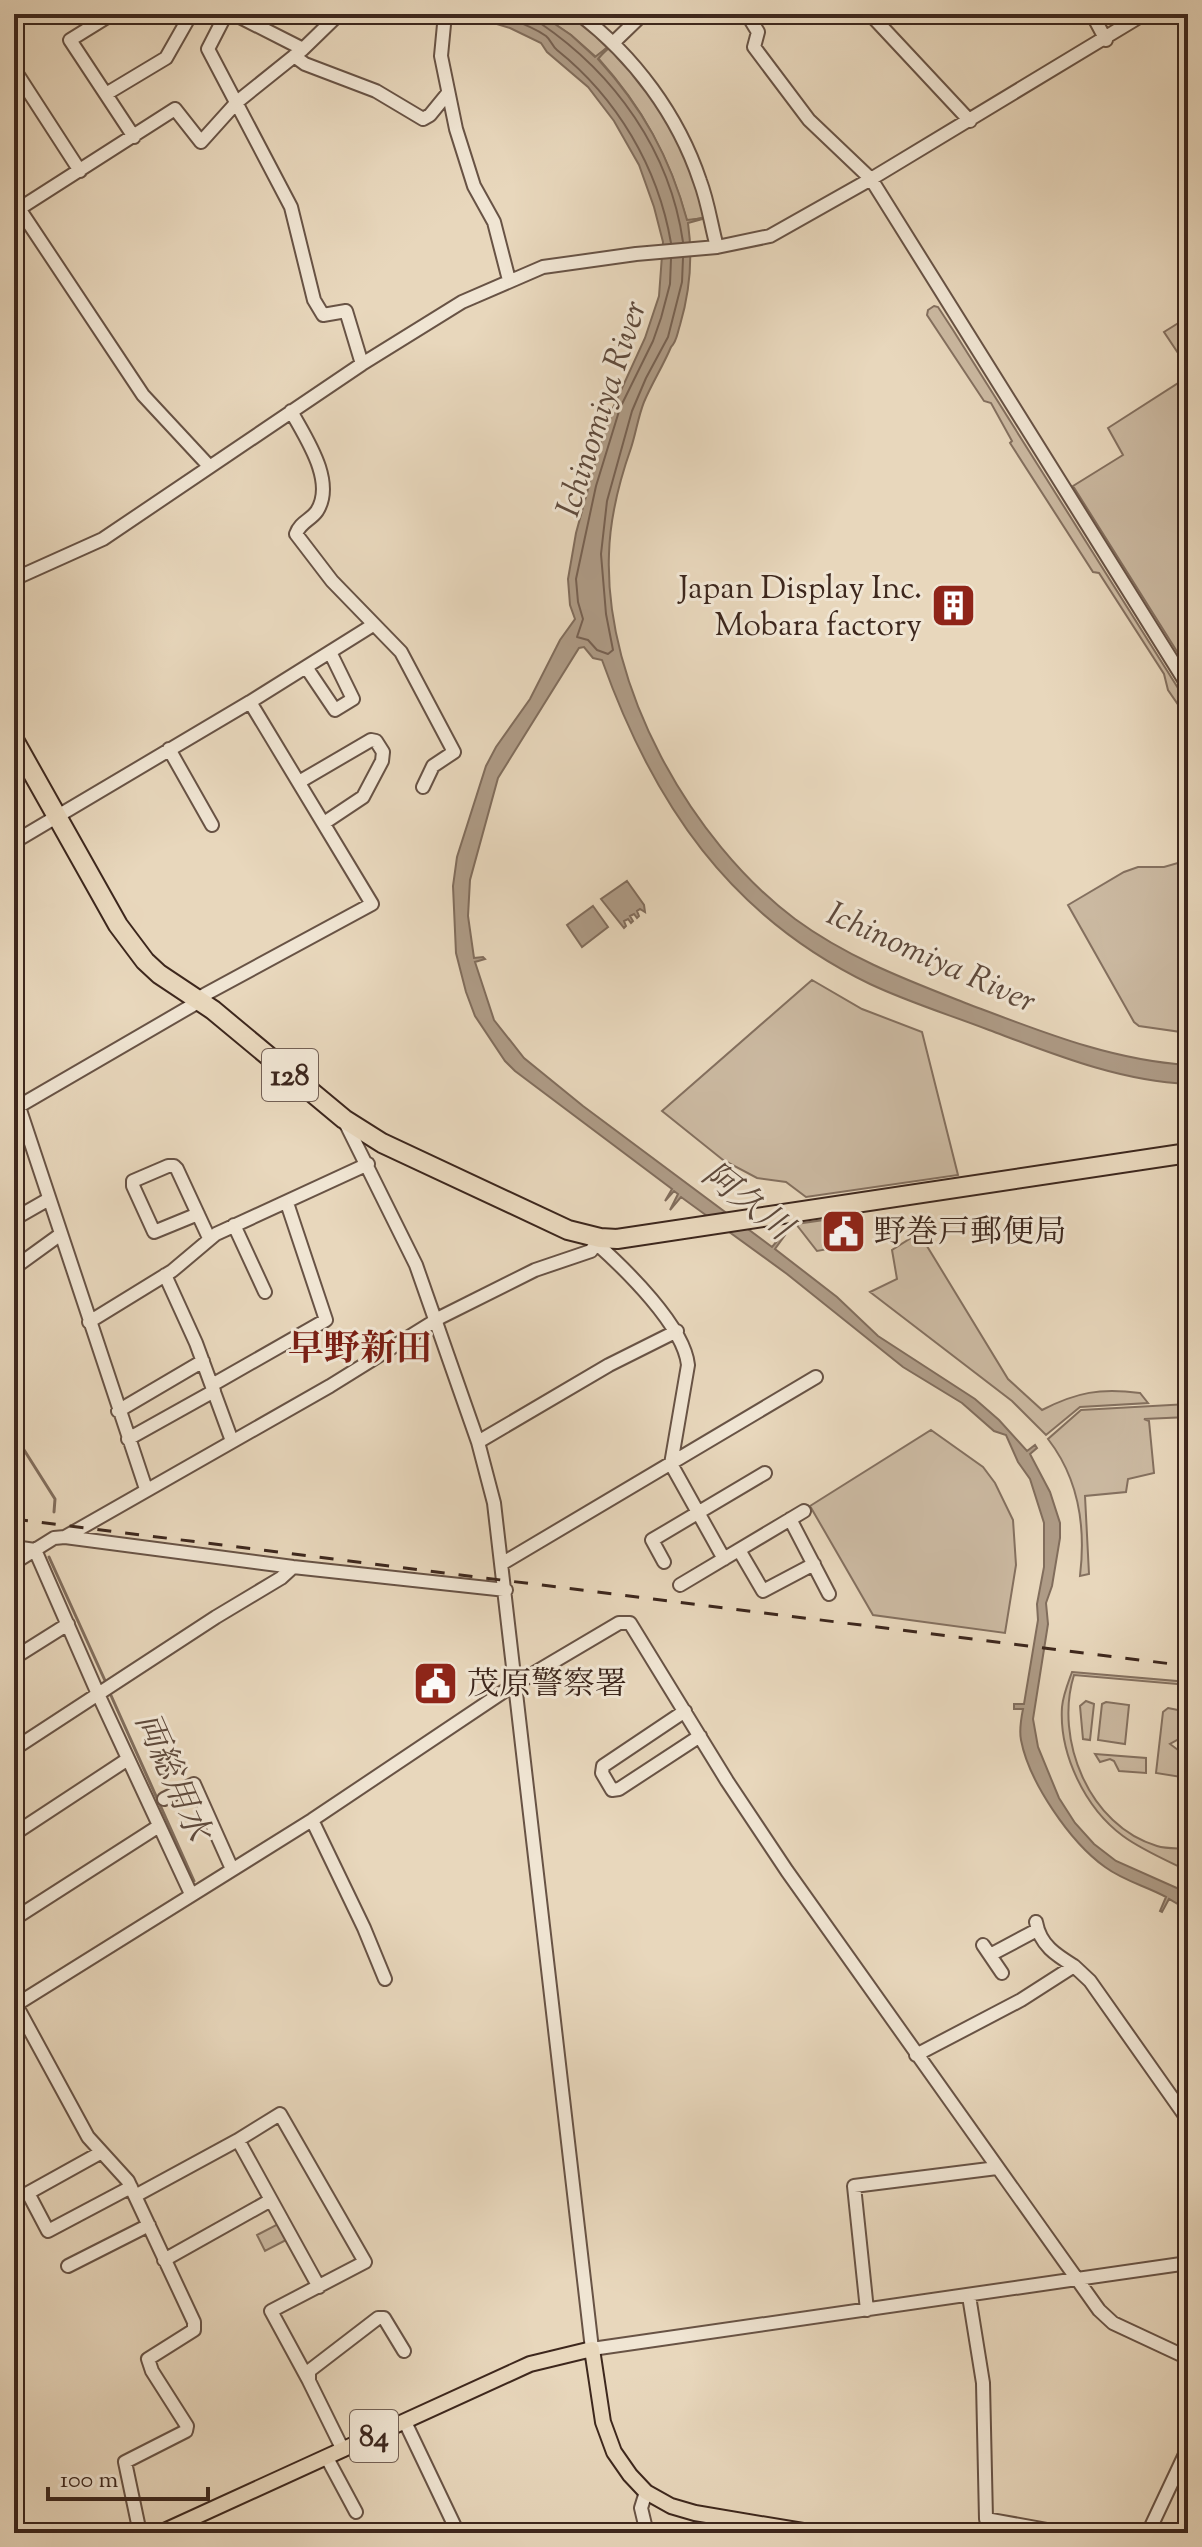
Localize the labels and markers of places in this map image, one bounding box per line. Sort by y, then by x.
place label: Japan Display Inc. Mobara factory [677,567,922,650]
building icon: Japan Display Inc. Mobara factory [929,581,977,629]
public building icon: 野巻戸郵便局 [819,1207,867,1255]
place label: 野巻戸郵便局 [874,1211,1066,1257]
public building icon: 茂原警察署 [412,1659,460,1707]
place label: 茂原警察署 [467,1663,627,1709]

